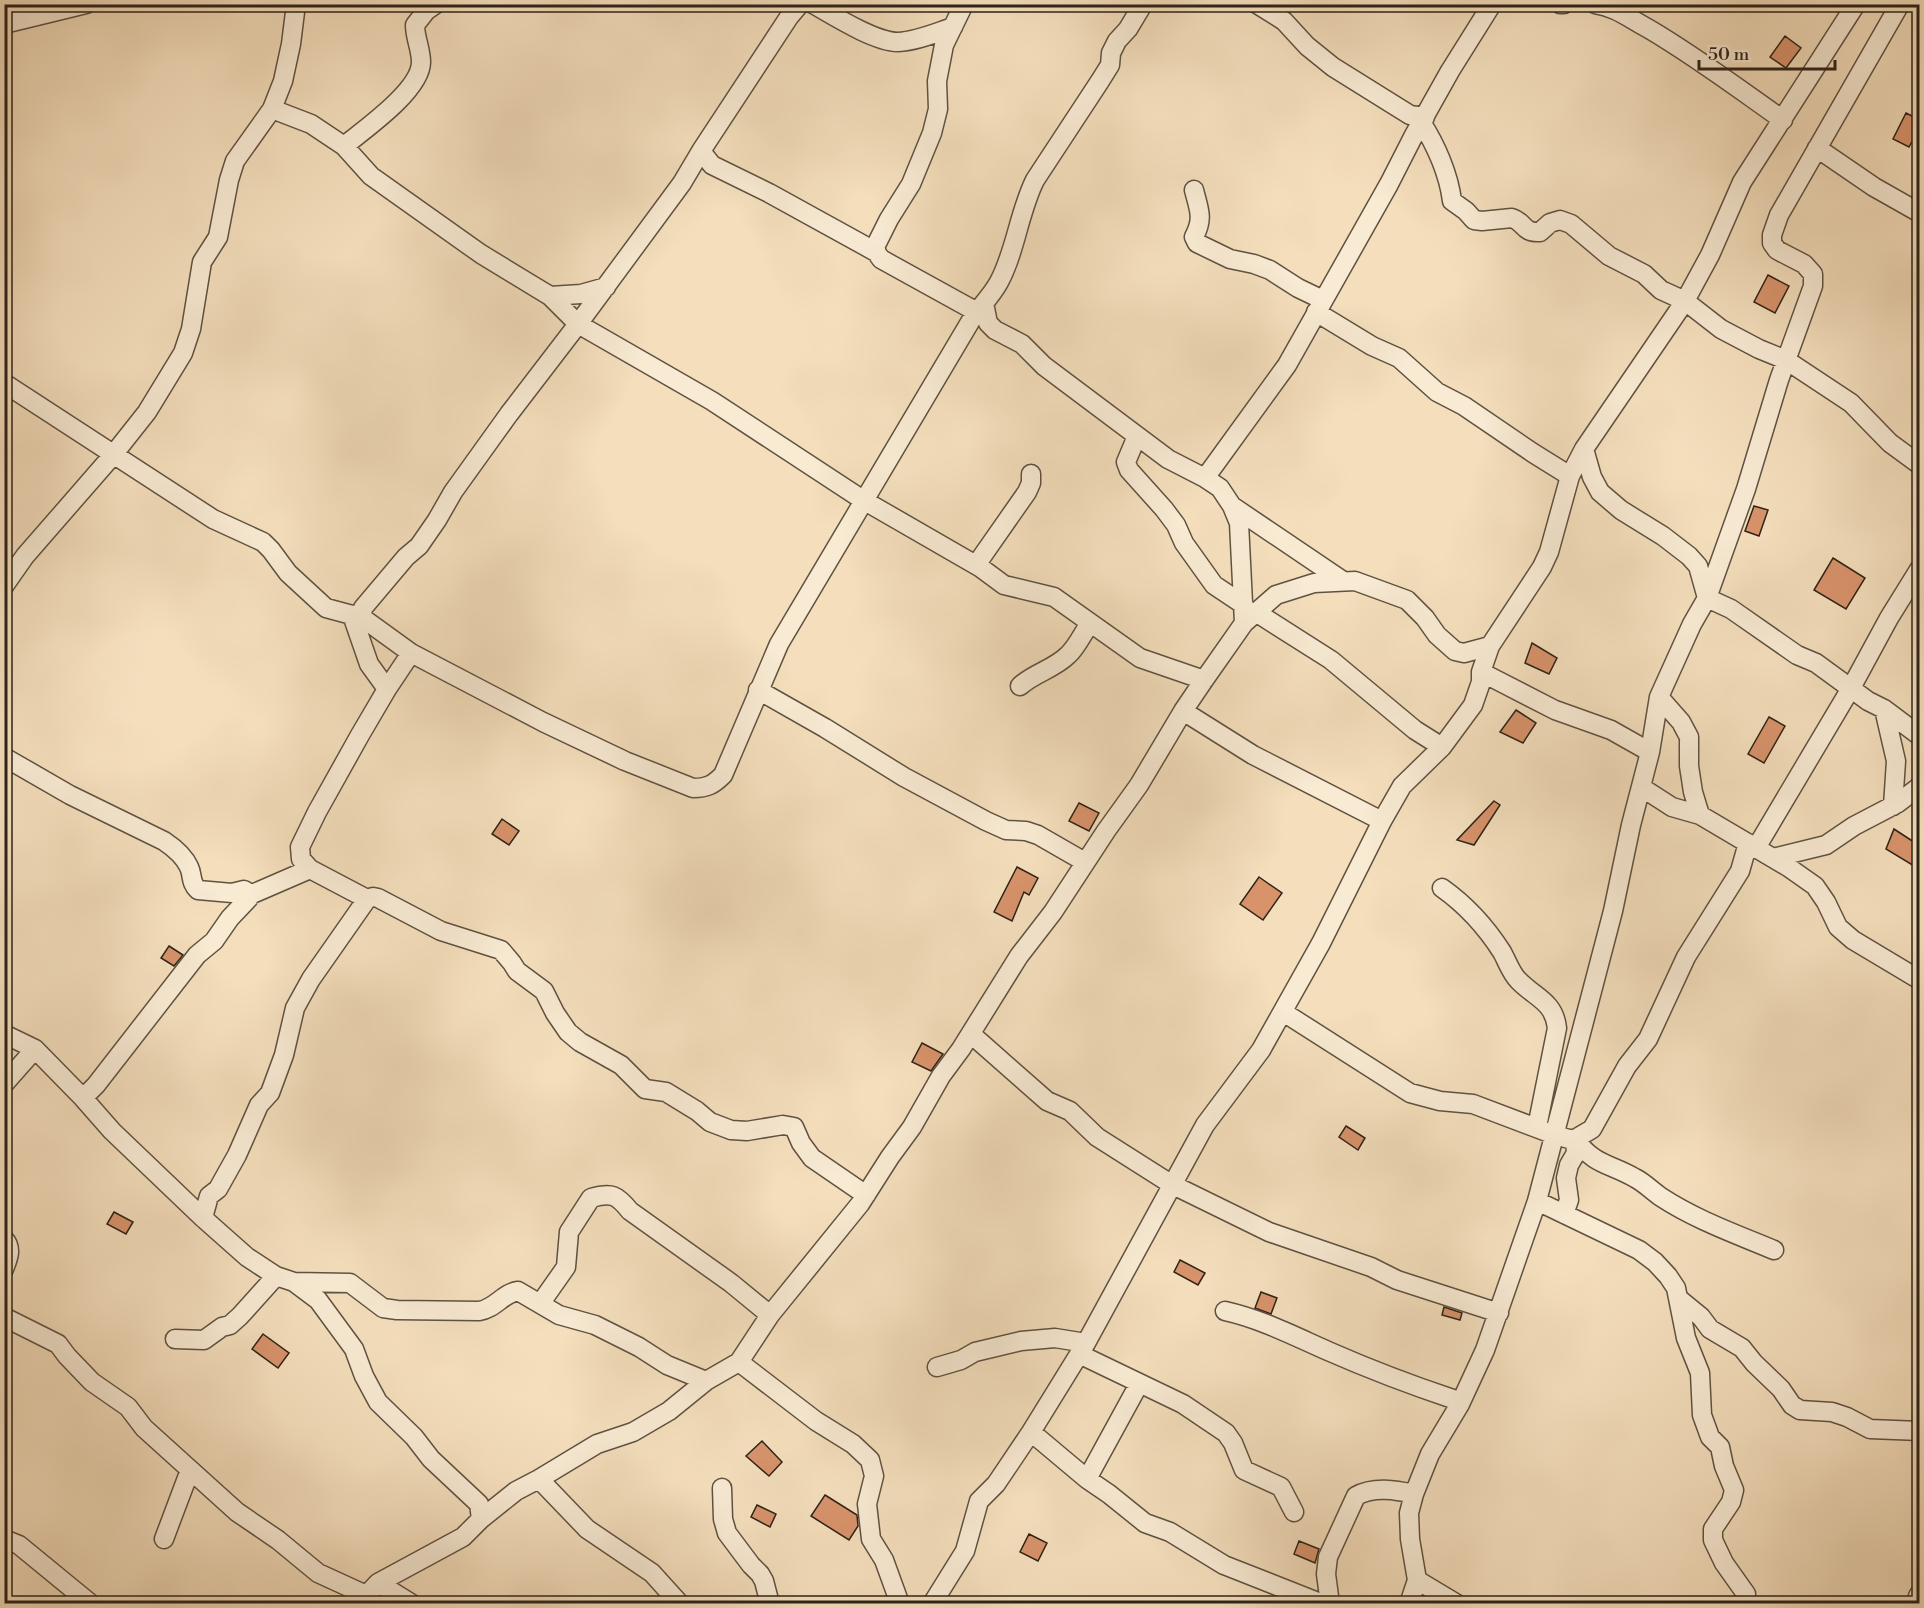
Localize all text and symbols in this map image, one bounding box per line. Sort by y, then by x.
scale bar [1699,33,1836,71]
text: 50 m [1708,43,1750,66]

